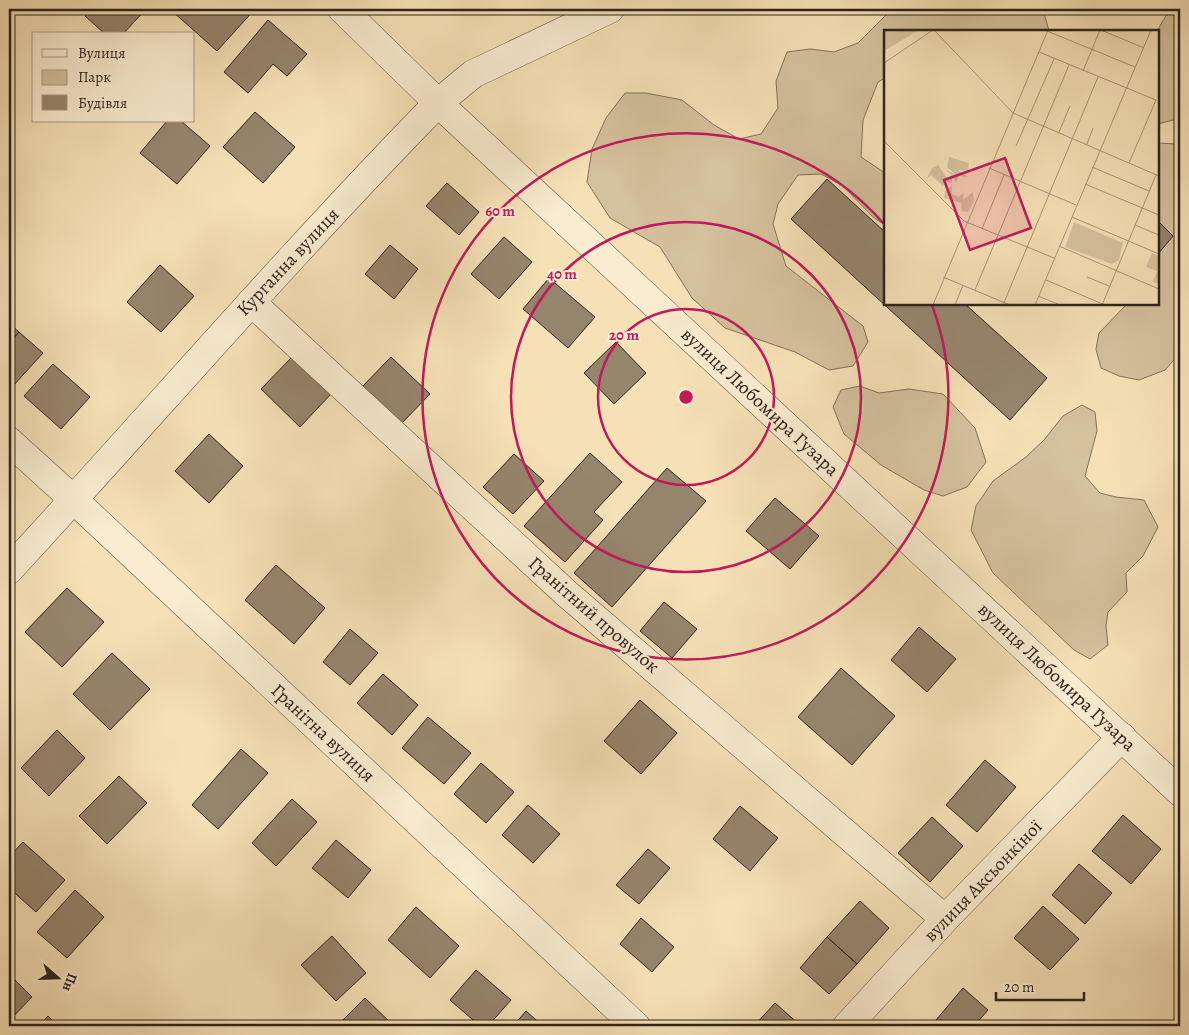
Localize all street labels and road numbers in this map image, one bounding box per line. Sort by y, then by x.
street label: Курганна вулиця [231,202,345,322]
street label: вулиця Любомира Гузара [675,322,845,482]
street label: Гранітний провулок [523,551,665,679]
street label: вулиця Любомира Гузара [972,597,1142,757]
street label: Гранітна вулиця [265,678,381,788]
street label: вулиця Аксьонкіної [918,814,1048,948]

